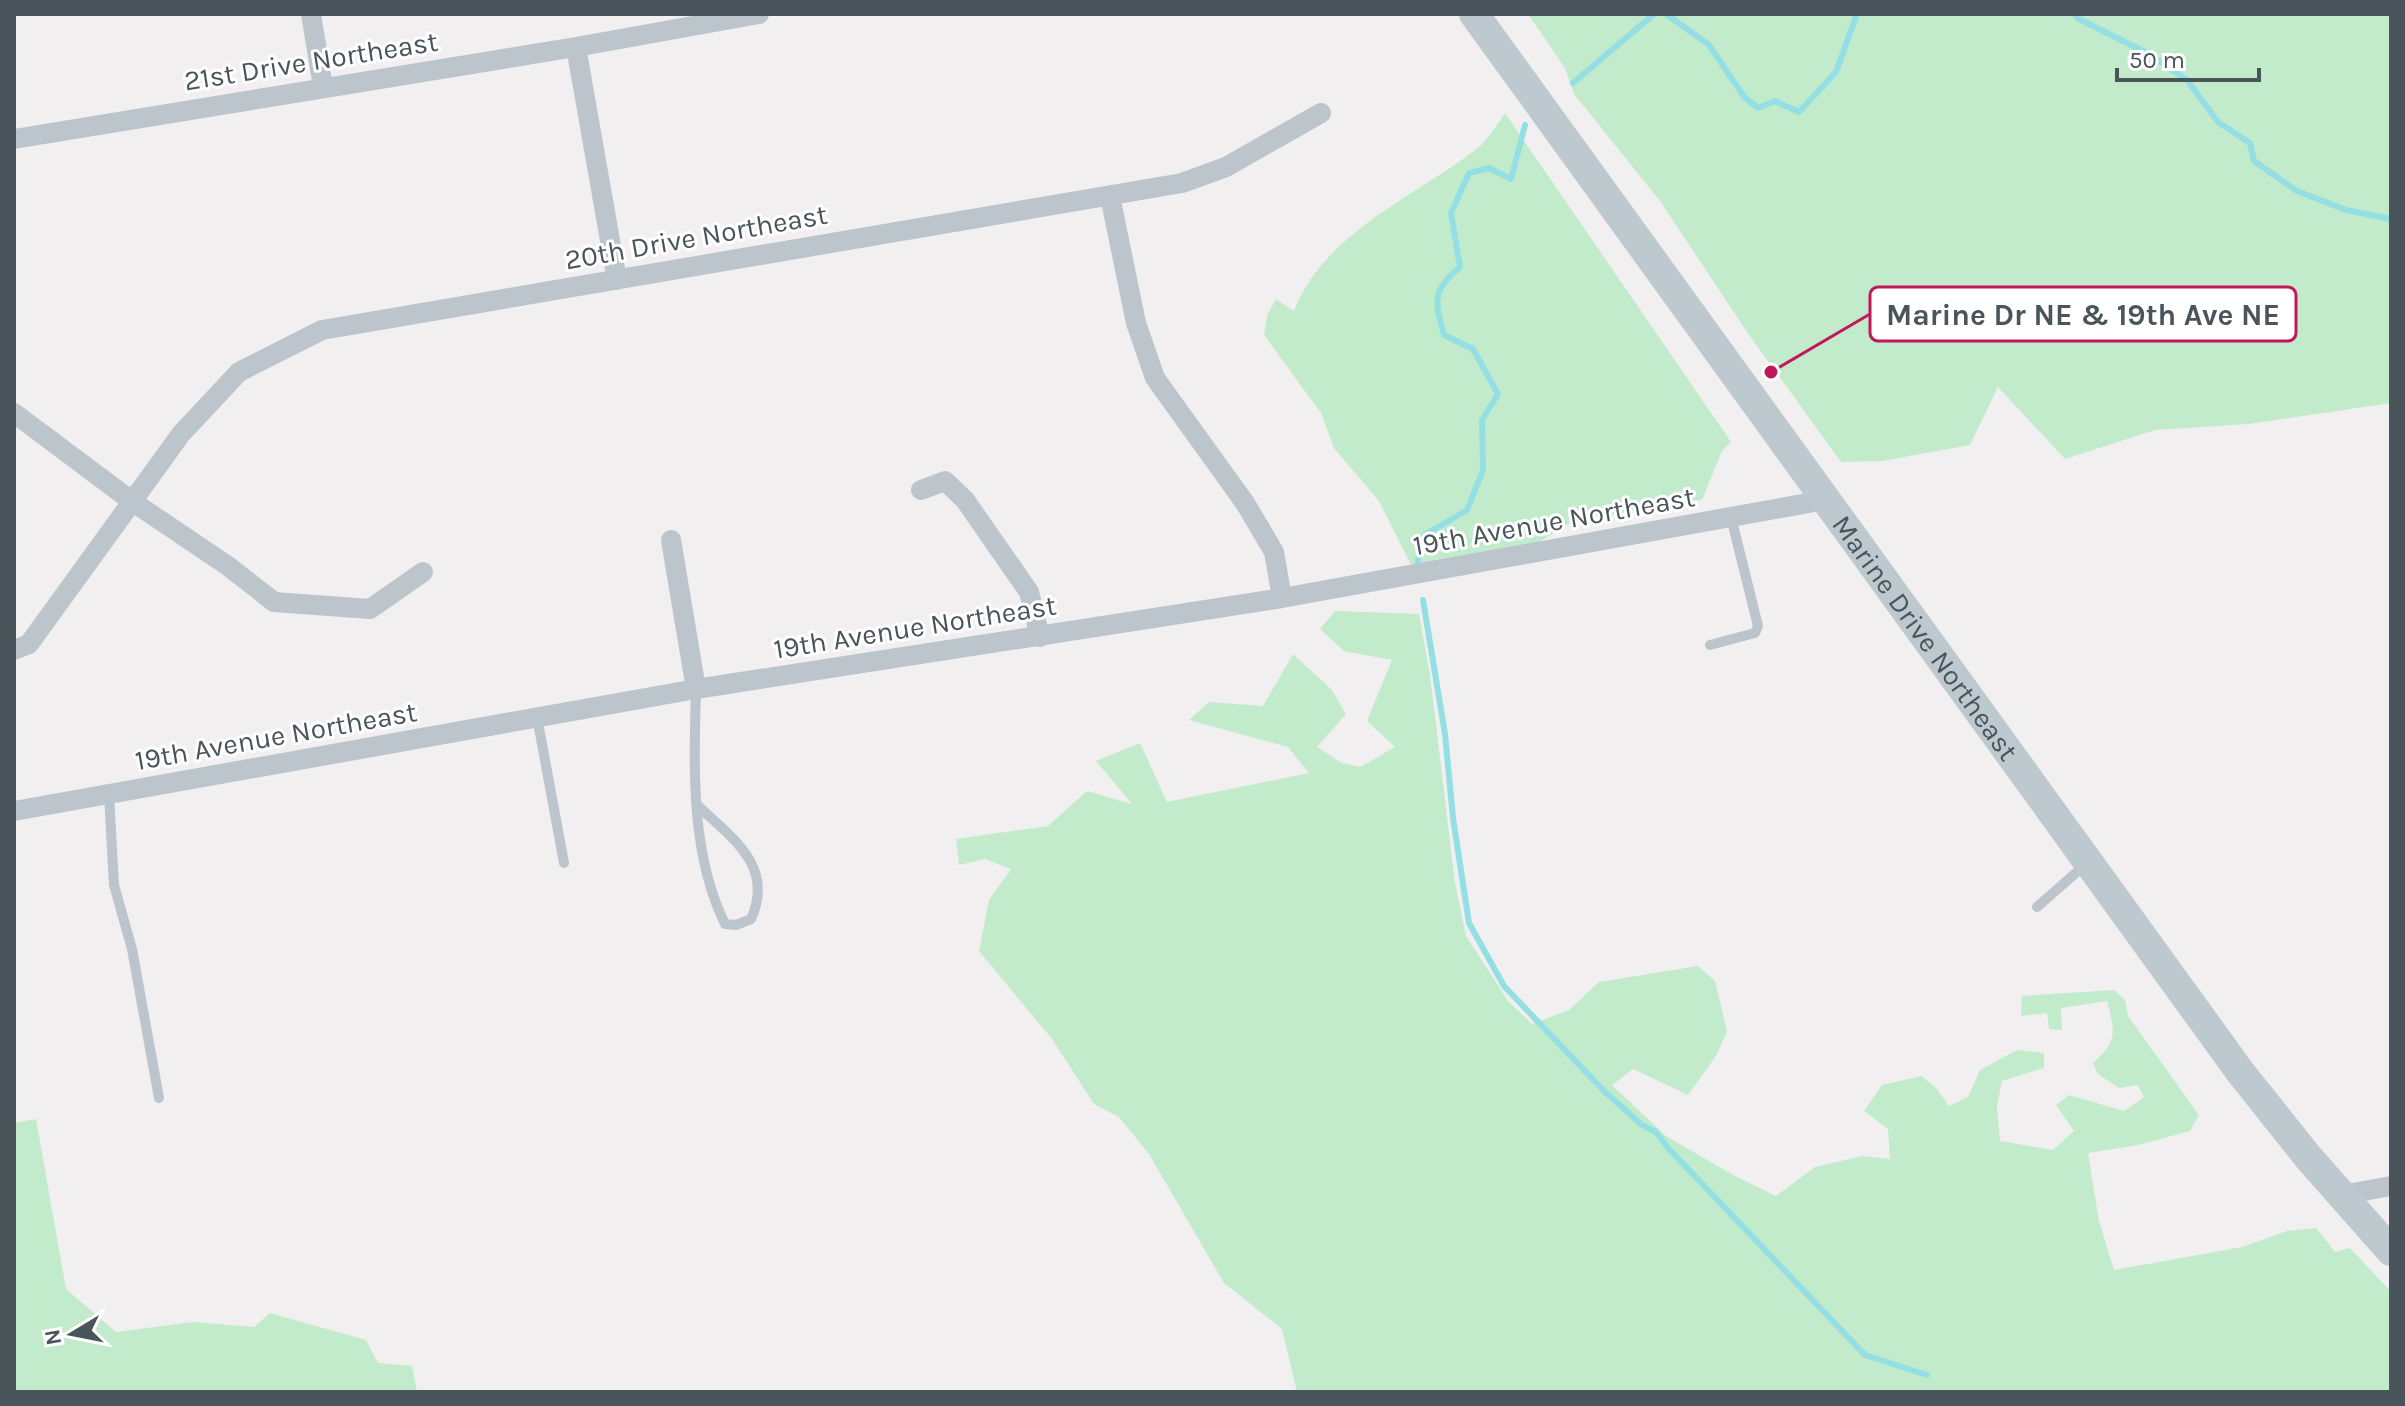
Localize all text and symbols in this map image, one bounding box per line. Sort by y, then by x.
street label: 21st Drive Northeast [182,25,440,97]
scale bar [2117,32,2259,82]
text: 50 m [2129,46,2185,74]
street label: 20th Drive Northeast [562,198,830,276]
callout: Marine Dr NE & 19th Ave NE [1870,287,2296,341]
text: Marine Dr NE & 19th Ave NE [1886,297,2280,333]
street label: 19th Avenue Northeast [1411,480,1697,562]
street label: Marine Drive Northeast [1826,509,2025,767]
street label: 19th Avenue Northeast [771,588,1059,666]
street label: 19th Avenue Northeast [133,695,419,777]
north arrow [32,1294,112,1374]
text: N [39,1327,67,1347]

